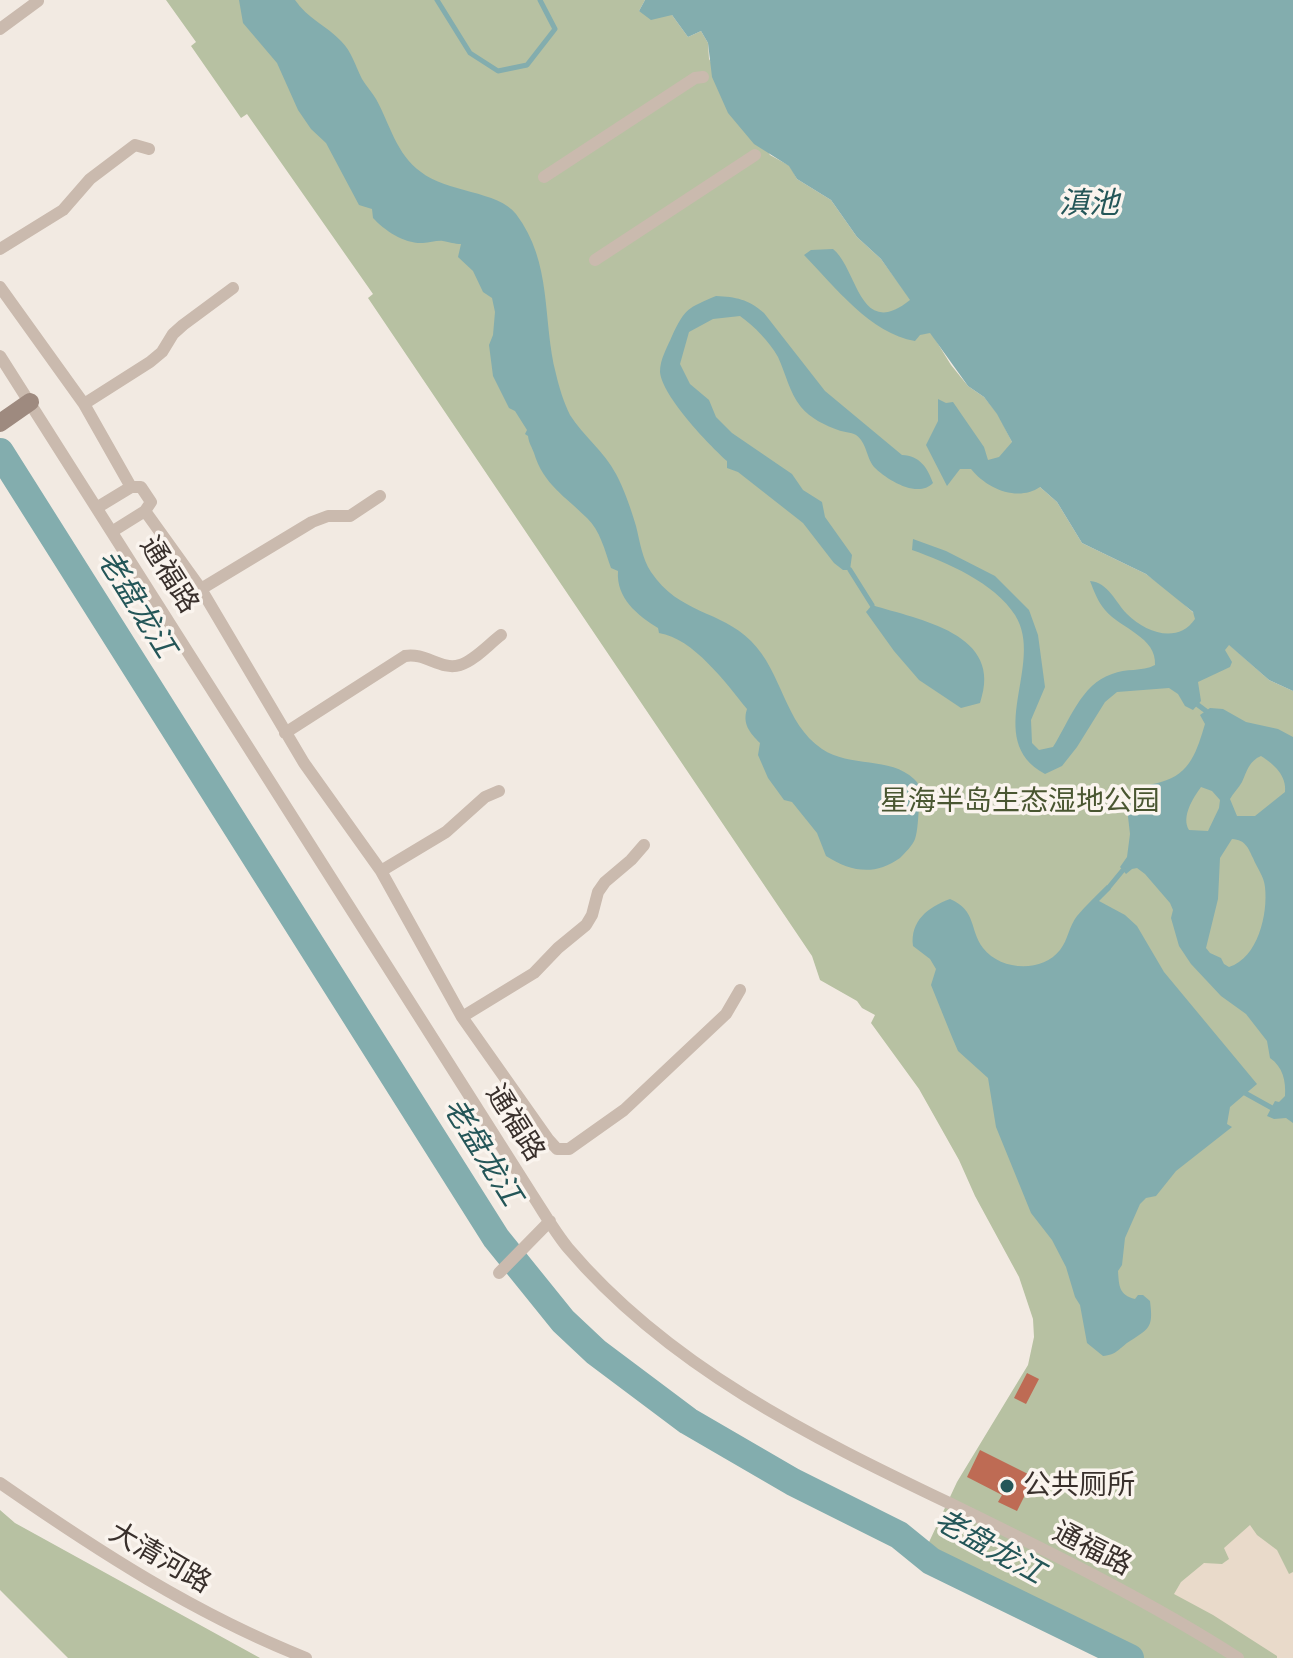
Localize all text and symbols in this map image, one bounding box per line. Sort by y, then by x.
water label: 滇池 [1059,186,1119,222]
street label: 通福路 [132,530,206,620]
water label: 老盘龙江 [89,544,183,664]
park label: 星海半岛生态湿地公园 [880,785,1160,819]
street label: 通福路 [478,1078,552,1168]
water label: 老盘龙江 [435,1092,529,1212]
place label: 公共厕所 [1023,1469,1135,1503]
marker: 公共厕所 [998,1477,1016,1495]
water label: 老盘龙江 [928,1502,1050,1592]
street label: 大清河路 [103,1515,217,1601]
street label: 通福路 [1047,1515,1137,1583]

